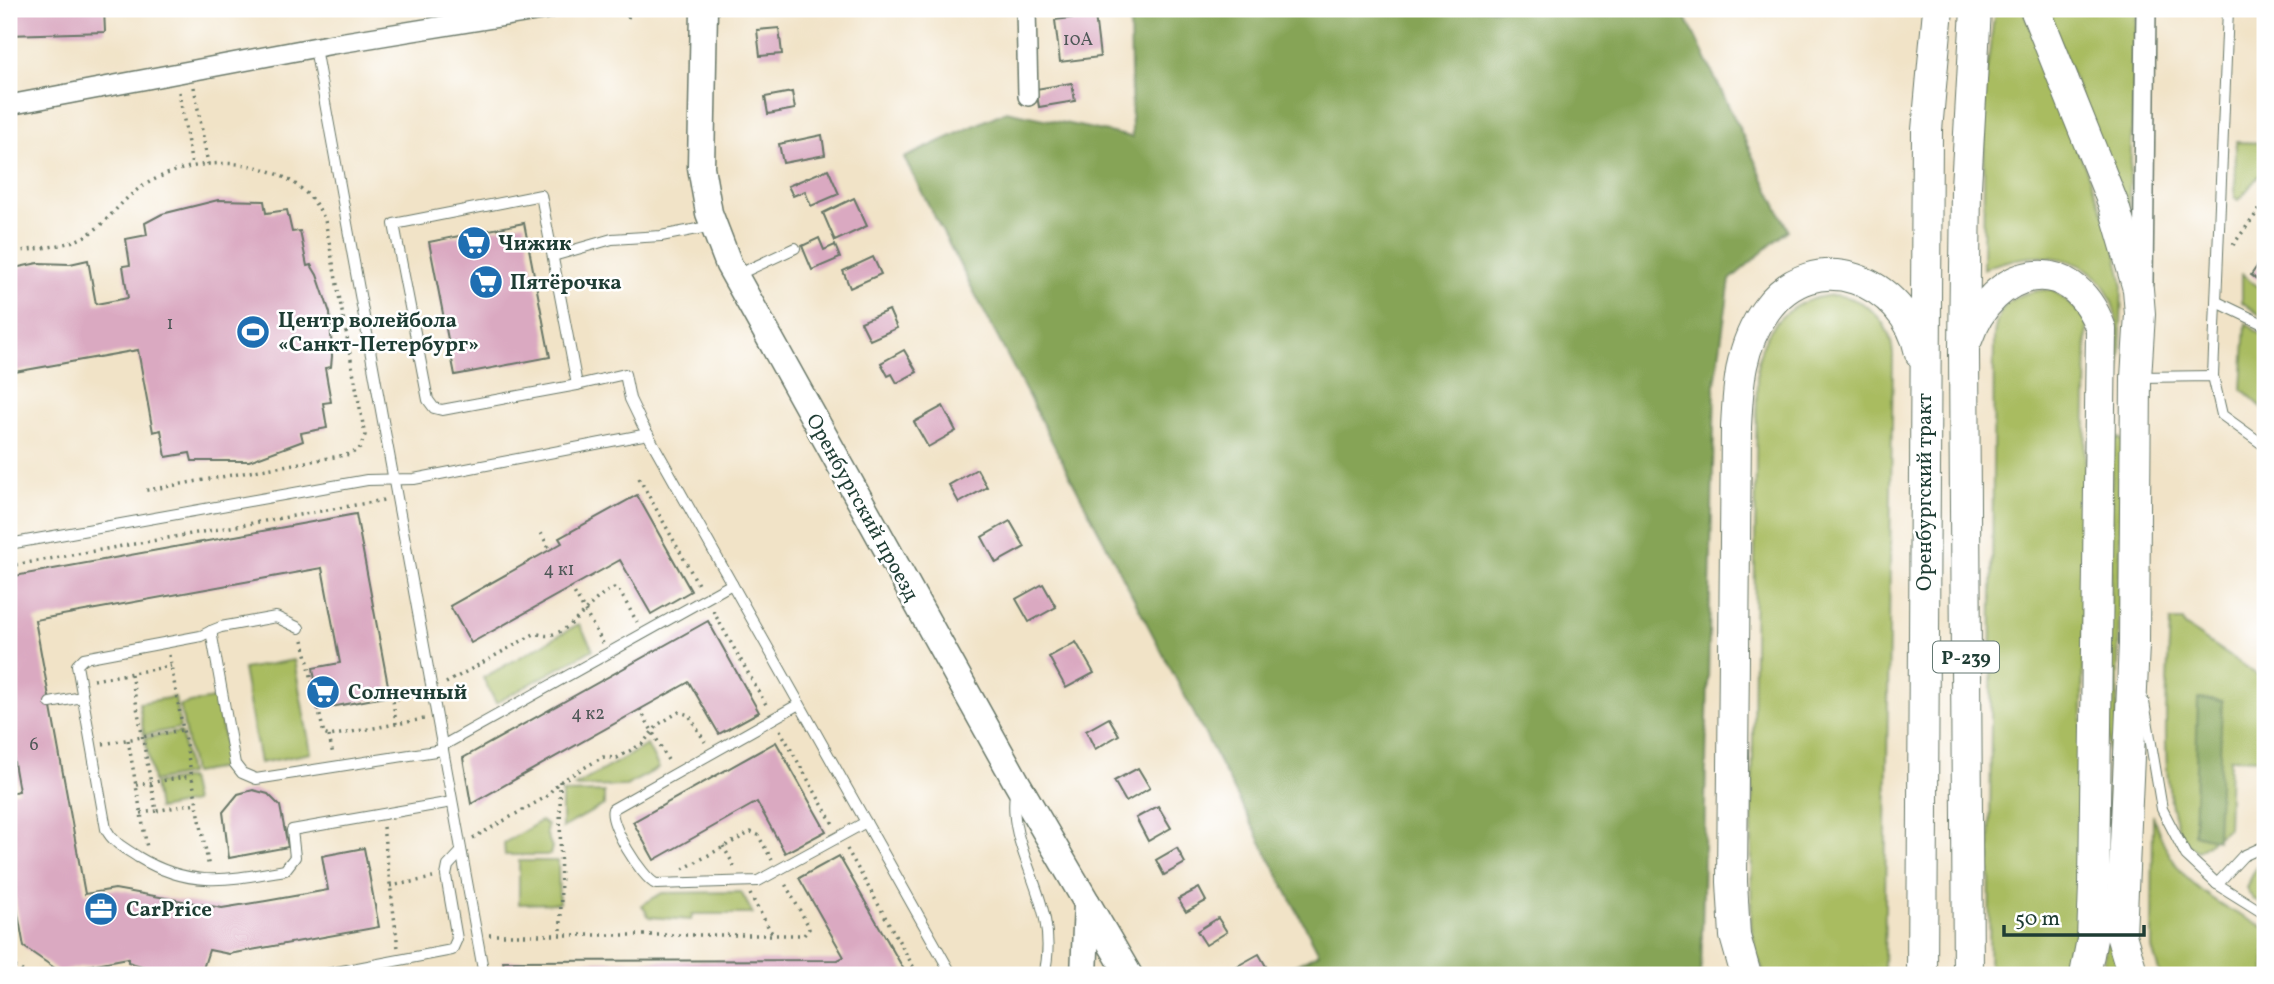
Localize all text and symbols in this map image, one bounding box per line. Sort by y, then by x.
house number: 10А [1063,28,1094,53]
supermarket icon: Чижик [455,224,493,262]
place label: Чижик [498,230,572,259]
supermarket icon: Пятёрочка [467,263,505,301]
place label: Пятёрочка [510,269,622,298]
place label: Центр волейбола «Санкт-Петербург» [278,307,479,360]
house number: 1 [167,312,173,337]
sports icon: Центр волейбола «Санкт-Петербург» [234,313,272,351]
street label: Оренбургский тракт [1911,393,1940,591]
street label: Оренбургский проезд [798,409,925,607]
house number: 4 к1 [544,558,574,583]
road number: Р-239 [1933,642,1999,672]
supermarket icon: Солнечный [304,673,342,711]
place label: Солнечный [348,679,467,708]
house number: 4 к2 [571,702,605,727]
house number: 6 [29,733,39,758]
office icon: CarPrice [82,890,120,928]
scale bar [2004,893,2144,937]
place label: CarPrice [126,896,212,925]
text: 50 m [2015,905,2060,934]

